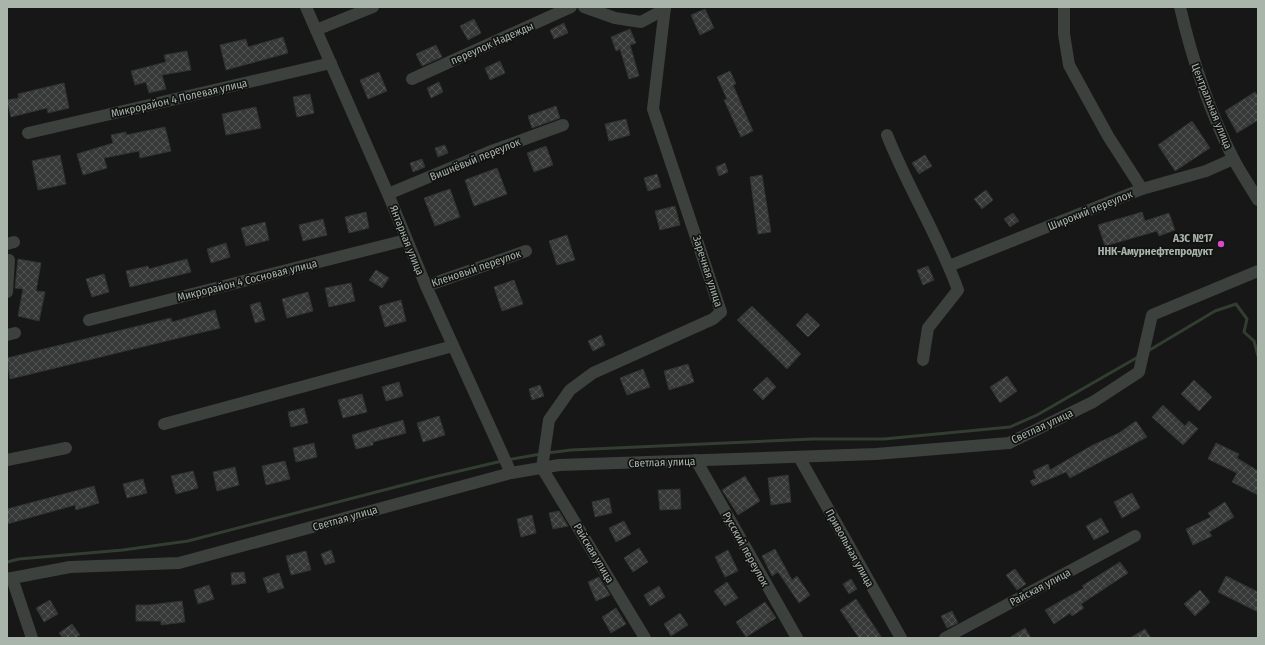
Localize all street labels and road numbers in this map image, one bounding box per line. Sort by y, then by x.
street label: переулок Надежды [449,19,536,68]
street label: Центральная улица [1188,62,1235,151]
street label: Микрорайон 4 Полевая улица [110,76,249,121]
street label: Вишнёвый переулок [428,135,523,184]
street label: Широкий переулок [1046,187,1135,233]
street label: Янтарная улица [387,203,426,277]
street label: Заречная улица [690,234,725,308]
street label: Кленовый переулок [430,247,523,290]
street label: Микрорайон 4 Сосновая улица [176,257,318,304]
street label: Светлая улица [1009,406,1075,446]
street label: Светлая улица [628,455,696,470]
street label: Светлая улица [311,503,379,534]
street label: Привольная улица [823,507,876,590]
street label: Русский переулок [720,510,772,590]
street label: Райская улица [571,521,616,585]
street label: Райская улица [1008,566,1073,609]

